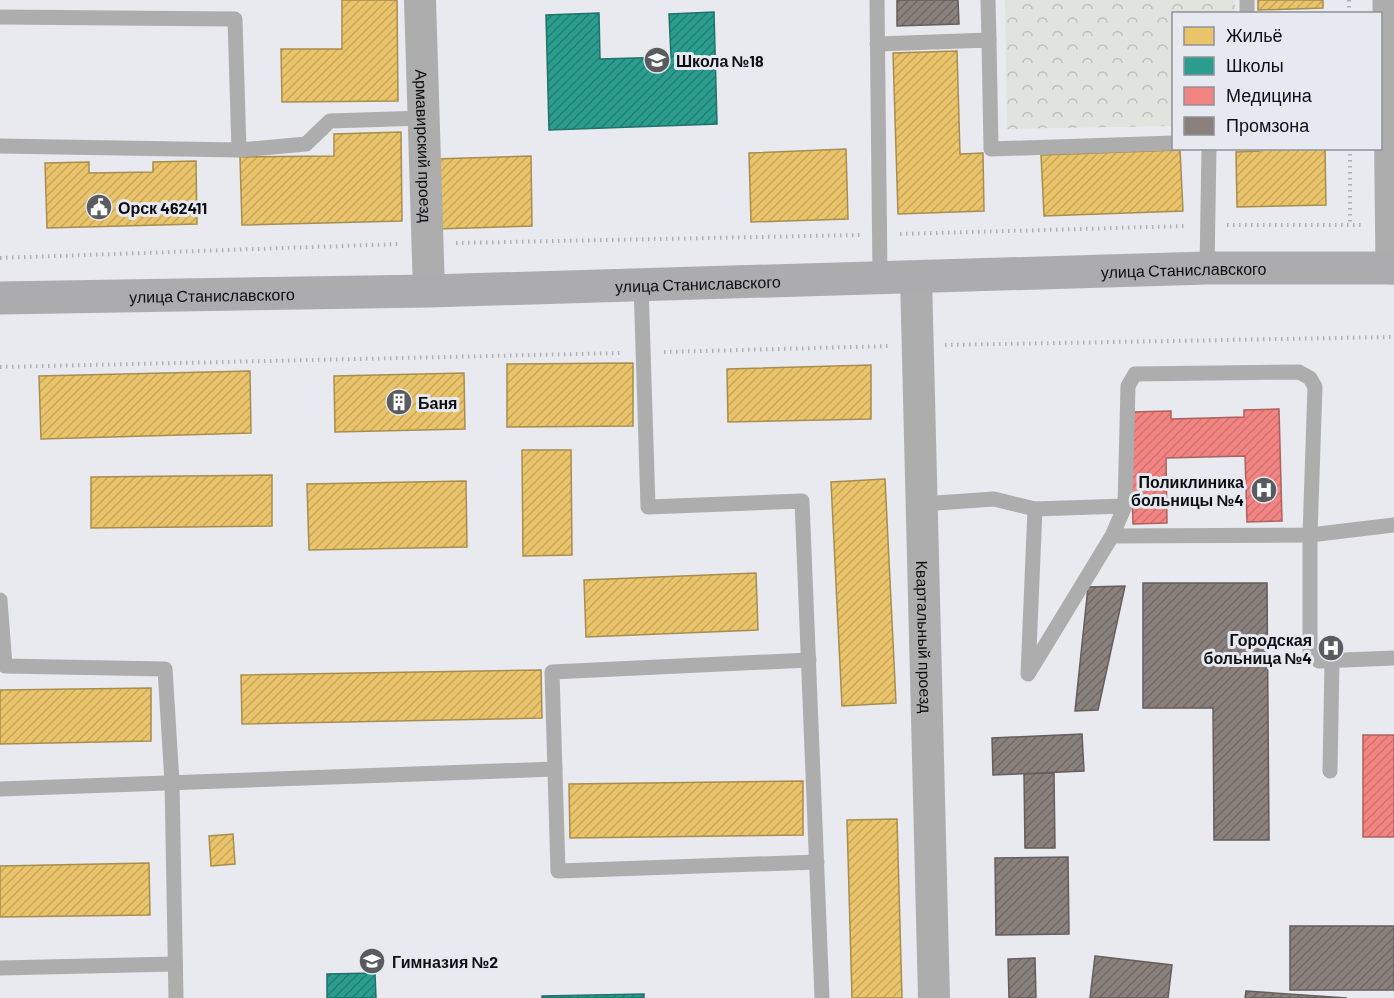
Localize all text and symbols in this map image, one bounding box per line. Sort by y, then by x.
legend [1172,12,1382,150]
text: Жильё [1226,24,1283,46]
school or university icon: Школа №18 [642,45,672,75]
place label: Школа №18 [676,51,764,70]
text: Школы [1226,54,1284,76]
street label: Армавирский проезд [413,69,436,223]
text: Медицина [1226,84,1313,106]
text: Промзона [1226,114,1310,136]
public building icon: Орск 462411 [84,192,114,222]
place label: Орск 462411 [118,198,207,217]
street label: улица Станиславского [1101,258,1267,281]
street label: улица Станиславского [615,271,781,295]
street label: улица Станиславского [129,284,295,305]
building icon: Баня [384,387,414,417]
place label: Баня [418,393,457,412]
place label: Поликлиника больницы №4 [1131,472,1244,509]
hospital icon: Поликлиника больницы №4 [1249,475,1279,505]
street label: Квартальный проезд [914,560,936,714]
place label: Городская больница №4 [1204,630,1312,667]
hospital icon: Городская больница №4 [1316,633,1346,663]
school or university icon: Гимназия №2 [357,946,387,976]
place label: Гимназия №2 [392,952,498,971]

